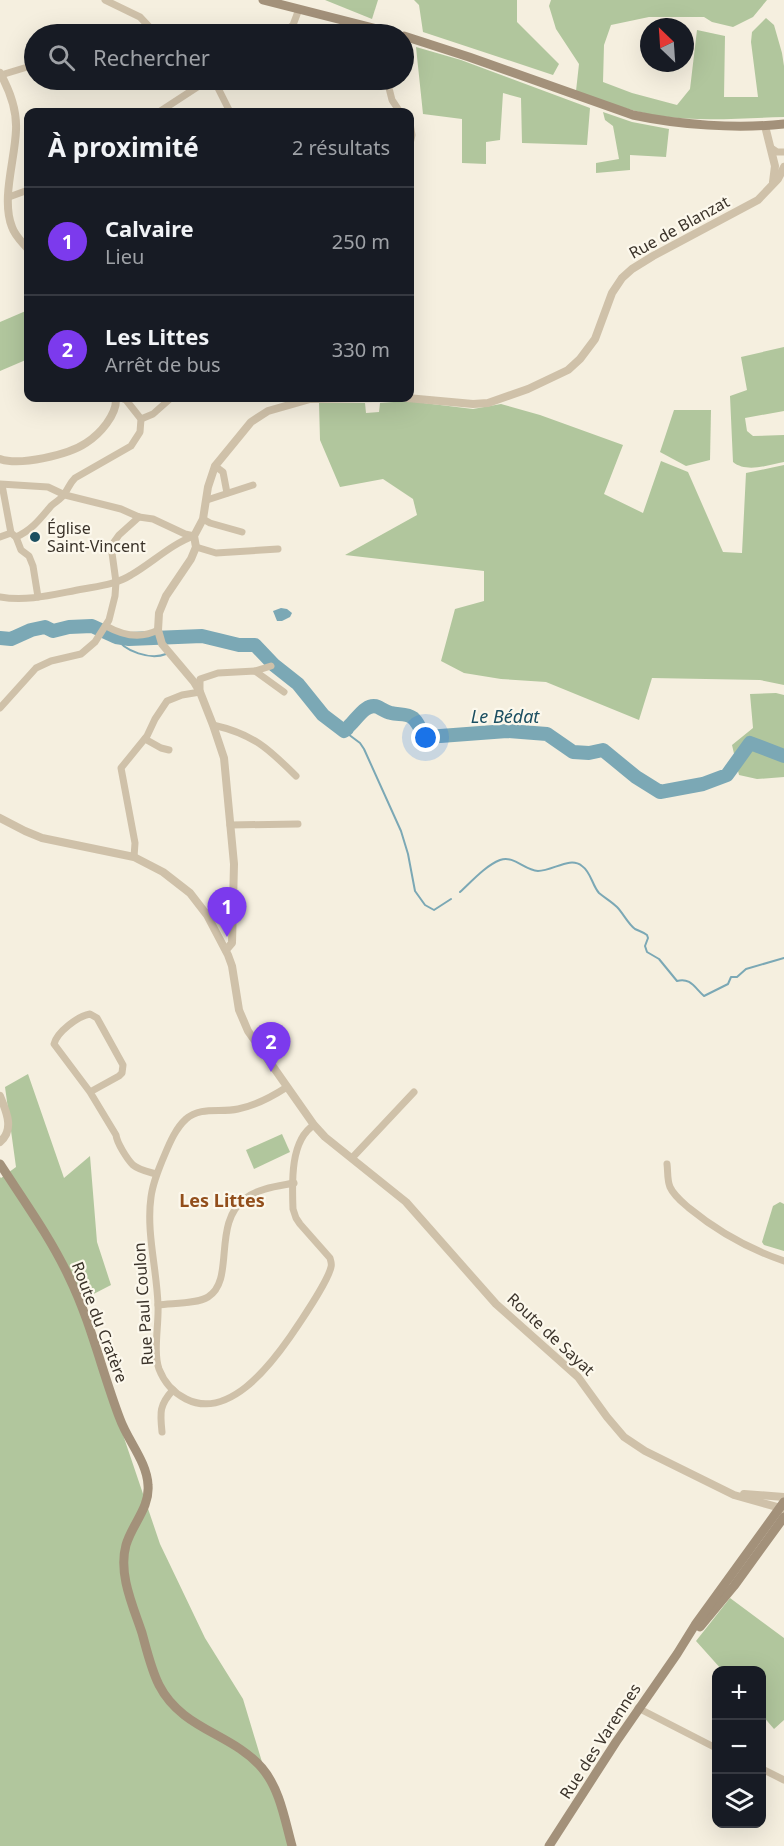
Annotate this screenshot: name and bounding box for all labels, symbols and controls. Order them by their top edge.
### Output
north arrow [640,18,694,72]
search box [24,24,414,90]
icon: search [45,41,78,74]
text: Rechercher [93,42,210,72]
text: À proximité [48,129,199,165]
text: 2 résultats [292,134,390,161]
street label: Rue de Blanzat [625,190,733,264]
text: Calvaire [105,213,194,243]
text: 1 [62,228,73,255]
text: 250 m [332,228,390,255]
text: Lieu [105,243,144,270]
text: Les Littes [105,321,209,351]
text: 2 [62,336,73,363]
text: 330 m [332,336,390,363]
text: Arrêt de bus [105,351,221,378]
place label: Église Saint-Vincent [47,517,146,557]
marker: Église Saint-Vincent [28,530,42,544]
water label: Le Bédat [471,704,540,728]
your location [411,723,440,752]
pin: 1 [208,888,246,937]
pin: 2 [252,1022,290,1072]
district label: Les Littes [179,1188,265,1212]
street label: Rue Paul Coulon [128,1242,158,1366]
street label: Route du Cratère [67,1258,133,1386]
street label: Route de Sayat [502,1288,600,1380]
map controls [712,1666,766,1828]
button: + [712,1666,766,1720]
street label: Rue des Varennes [554,1679,646,1803]
button: − [712,1720,766,1774]
button: layers [712,1774,766,1828]

